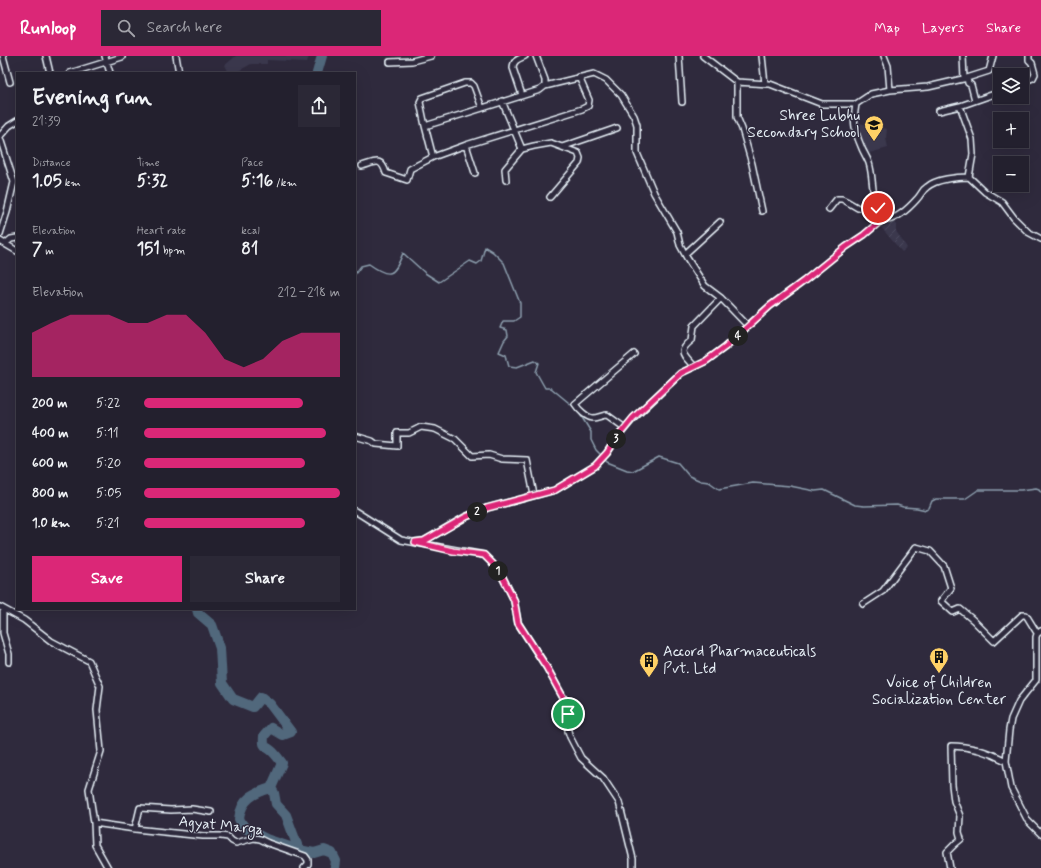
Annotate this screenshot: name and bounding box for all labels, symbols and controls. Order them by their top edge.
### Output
search box [101,10,381,46]
text: Runloop [20,16,77,41]
icon: search [115,17,137,39]
text: Search here [147,18,222,38]
text: Map [874,19,900,37]
text: Layers [922,19,964,37]
text: Share [986,19,1021,37]
map controls [993,68,1029,192]
button: layers [993,68,1029,104]
text: Evening run [32,84,152,112]
button: share [298,85,340,127]
place label: Shree Lubhu Secondary School [748,106,860,143]
button: + [993,112,1029,148]
text: 21:39 [32,113,61,130]
school or university icon: Shree Lubhu Secondary School [863,114,885,142]
text: Distance [32,156,71,170]
text: Time [137,156,160,170]
text: Pace [241,156,263,170]
button: − [993,156,1029,192]
text: 1.05 [32,170,62,192]
text: 5:32 [137,170,168,192]
text: 5:16 [241,170,273,192]
text: km [62,176,81,190]
text: /km [273,176,297,190]
pin [861,191,895,225]
icon: check [867,197,889,219]
text: Elevation [32,224,75,238]
text: Heart rate [137,224,186,238]
text: kcal [241,224,260,238]
text: 7 [32,238,42,260]
text: 151 [137,238,160,260]
text: 81 [241,238,258,260]
text: m [42,244,54,258]
text: bpm [160,244,185,258]
text: Elevation [32,284,83,301]
text: 212–218 m [277,284,340,301]
pin: 4 [728,326,748,346]
text: 4 [735,329,741,343]
text: 200 m [32,395,67,412]
text: 5:22 [96,395,121,412]
text: 400 m [32,425,69,442]
text: 5:11 [96,425,119,442]
pin: 3 [606,429,626,449]
text: 3 [614,432,618,446]
text: 600 m [32,455,68,472]
text: 5:20 [96,455,121,472]
text: 800 m [32,485,68,502]
text: 5:05 [96,485,121,502]
pin: 2 [467,502,487,522]
text: 2 [474,505,480,519]
text: 1.0 km [32,515,70,532]
text: 5:21 [96,515,119,532]
button: Save [32,556,182,602]
button: Share [190,556,340,602]
pin: 1 [488,561,508,581]
text: 1 [496,564,500,578]
place label: Accord Pharmaceuticals Pvt. Ltd [663,642,816,679]
building icon: Voice of Children Socialization Center [928,646,950,674]
building icon: Accord Pharmaceuticals Pvt. Ltd [638,650,660,678]
place label: Voice of Children Socialization Center [872,673,1007,710]
pin [551,697,585,731]
icon: arrive [557,703,579,725]
street label: Agyat Marga [177,812,265,841]

